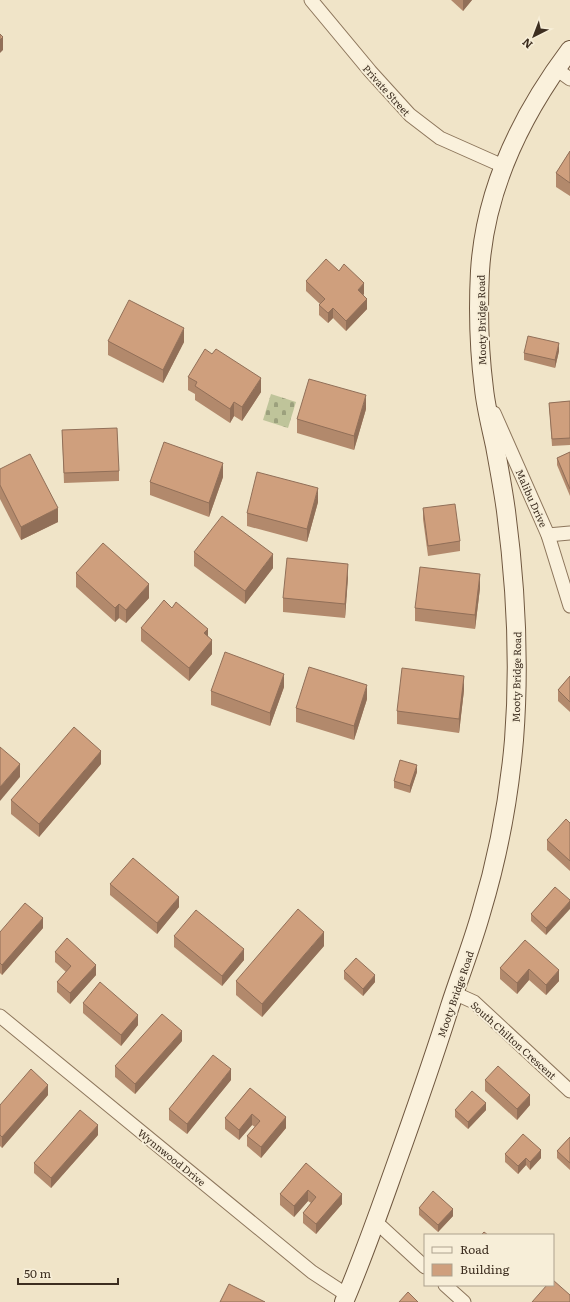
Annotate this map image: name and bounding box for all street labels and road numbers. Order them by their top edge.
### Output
street label: Private Street [360,61,414,119]
street label: Mooty Bridge Road [473,274,489,366]
street label: Malibu Drive [512,466,552,530]
street label: Mooty Bridge Road [508,631,524,723]
street label: Mooty Bridge Road [433,949,477,1039]
street label: South Chilton Crescent [468,997,560,1083]
street label: Wynnwood Drive [135,1125,209,1189]

